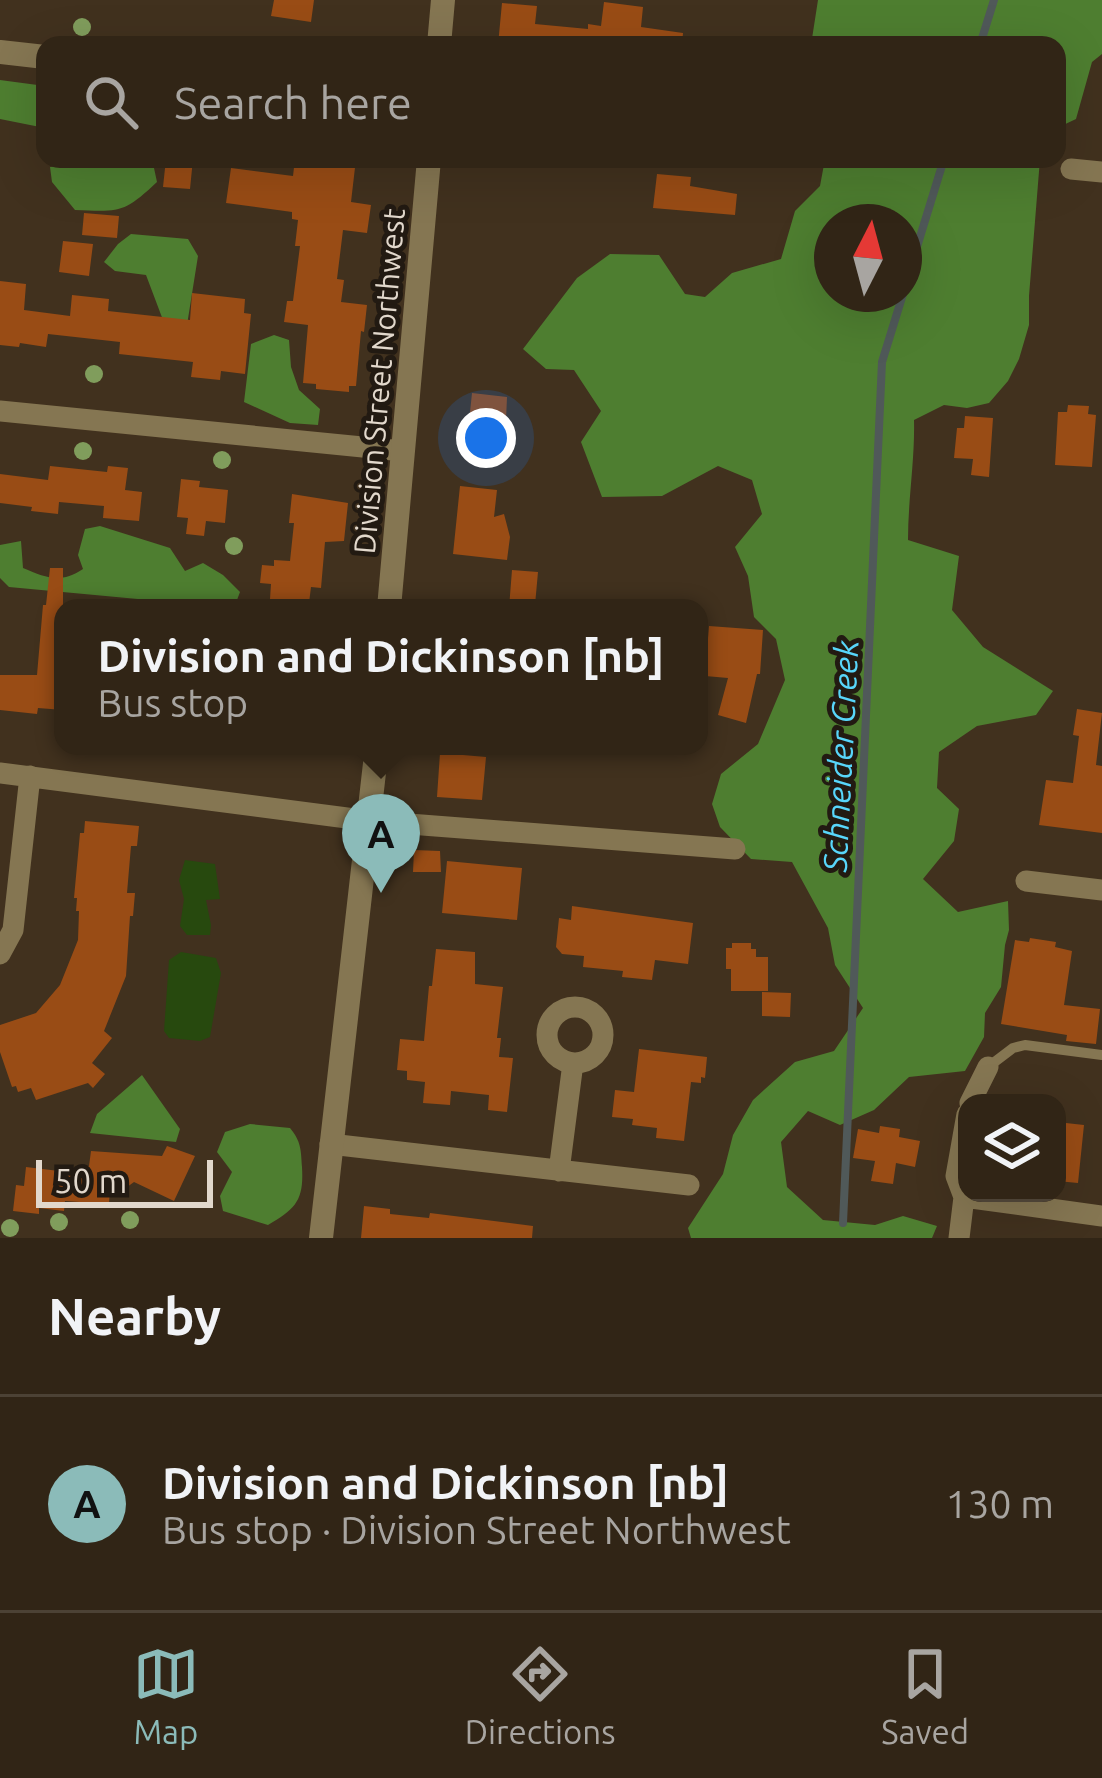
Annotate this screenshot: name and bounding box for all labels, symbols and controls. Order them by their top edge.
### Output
search box [36,36,1066,168]
icon: search [78,69,144,135]
text: Search here [174,77,412,128]
north arrow [814,204,922,312]
street label: Division Street Northwest [347,207,411,555]
your location [456,408,516,468]
popup [54,599,708,755]
text: Division and Dickinson [nb] [97,630,665,681]
water label: Schneider Creek [815,639,865,874]
text: Bus stop [97,681,248,724]
pin: A [342,794,420,893]
map controls [958,1094,1066,1202]
button: layers [958,1094,1066,1202]
scale bar [36,1154,213,1207]
text: 50 m [54,1162,127,1199]
text: Nearby [48,1287,221,1345]
text: Division and Dickinson [nb] [162,1457,729,1508]
text: A [73,1482,101,1525]
text: 130 m [945,1482,1054,1525]
text: Bus stop · Division Street Northwest [162,1508,791,1551]
tab: Map [133,1641,199,1750]
tab: Directions [465,1641,615,1750]
tab: Saved [881,1641,969,1750]

